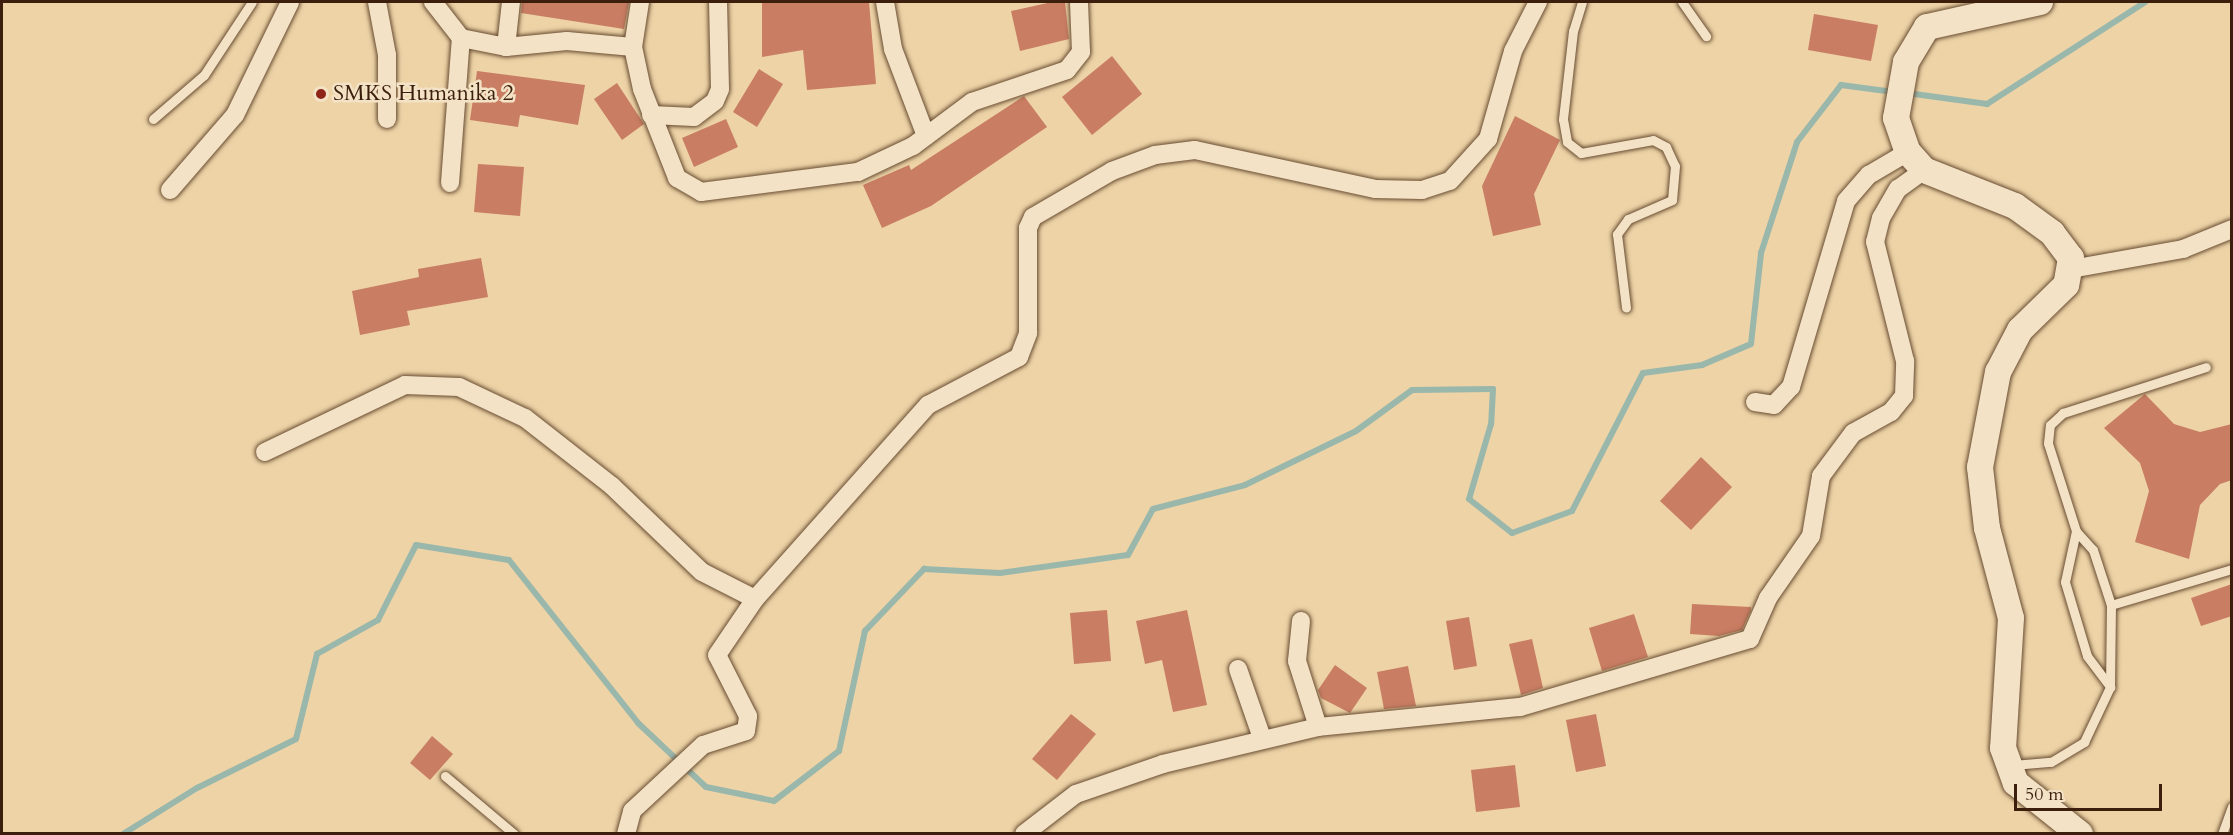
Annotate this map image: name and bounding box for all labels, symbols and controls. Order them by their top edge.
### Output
place label: SMKS Humanika 2 [333,81,514,107]
marker: SMKS Humanika 2 [314,87,328,101]
scale bar [2017,772,2166,810]
text: 50 m [2025,782,2064,807]

